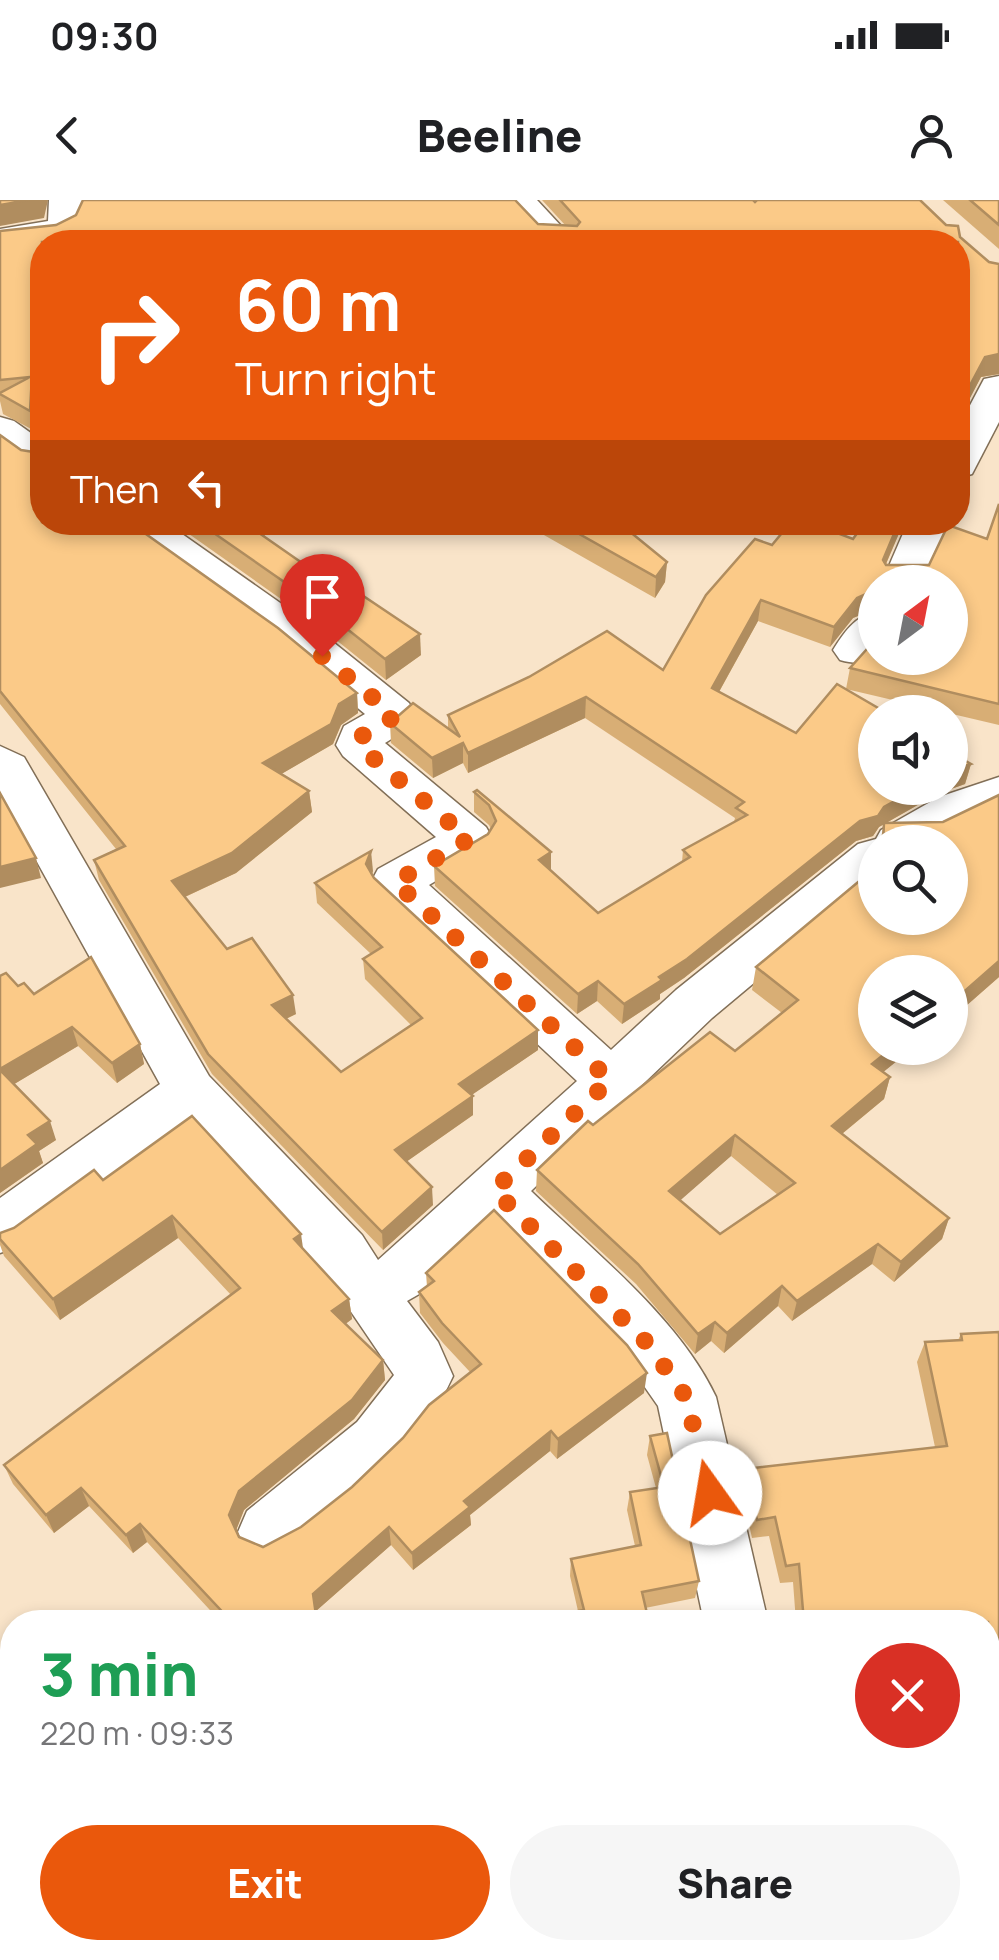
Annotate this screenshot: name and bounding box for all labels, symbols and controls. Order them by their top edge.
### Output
text: 09:30 [50,9,159,61]
text: Beeline [417,104,582,166]
icon: back [40,108,95,163]
icon: person [904,108,959,163]
text: 60 m [235,256,402,352]
icon: right [70,270,200,400]
text: Turn right [235,347,436,409]
icon: left [179,460,234,515]
text: Then [70,462,159,514]
pin [280,554,365,657]
north arrow [858,565,968,675]
map controls [858,565,968,1065]
icon: arrive [295,569,350,624]
button: sound [858,695,968,805]
button: search [858,825,968,935]
button: layers [858,955,968,1065]
position arrow [658,1441,762,1545]
text: 3 min [40,1632,198,1714]
button: close [855,1643,960,1748]
text: 220 m · 09:33 [40,1711,234,1755]
button: Exit [40,1825,490,1940]
button: Share [510,1825,960,1940]

